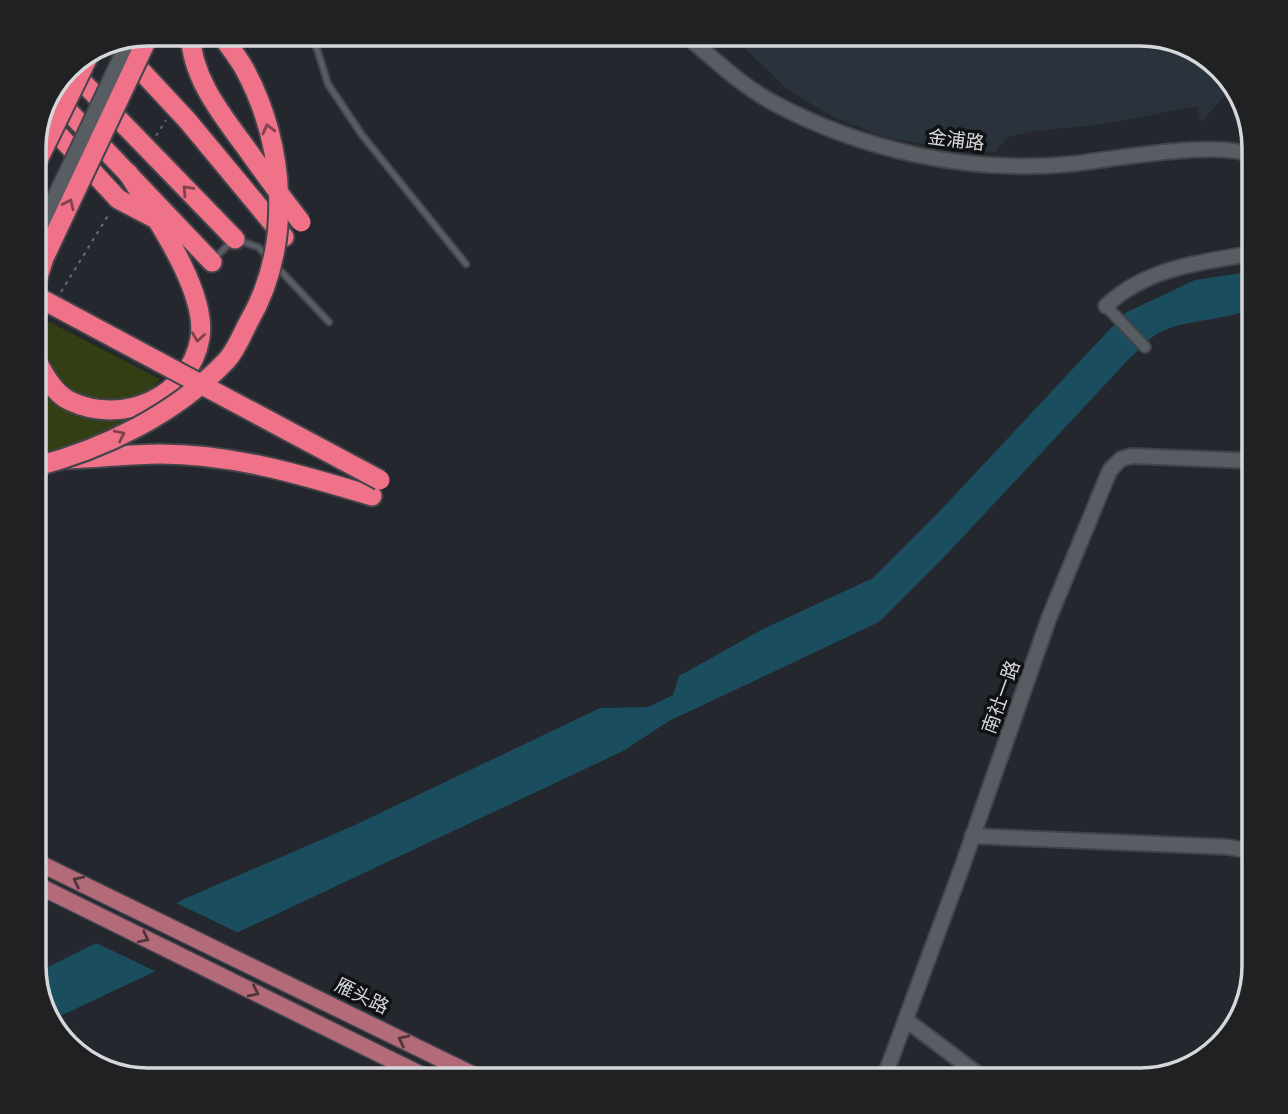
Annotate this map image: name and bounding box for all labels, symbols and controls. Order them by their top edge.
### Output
one-way arrow [262,124,276,136]
street label: 金浦路 [926,125,986,155]
one-way arrow [183,185,196,198]
one-way arrow [61,198,75,211]
one-way arrow [190,331,205,343]
one-way arrow [113,429,125,443]
street label: 南社一路 [977,657,1025,737]
one-way arrow [73,876,85,890]
one-way arrow [137,929,150,943]
street label: 雁头路 [331,973,393,1019]
one-way arrow [247,984,259,998]
one-way arrow [398,1034,410,1048]

